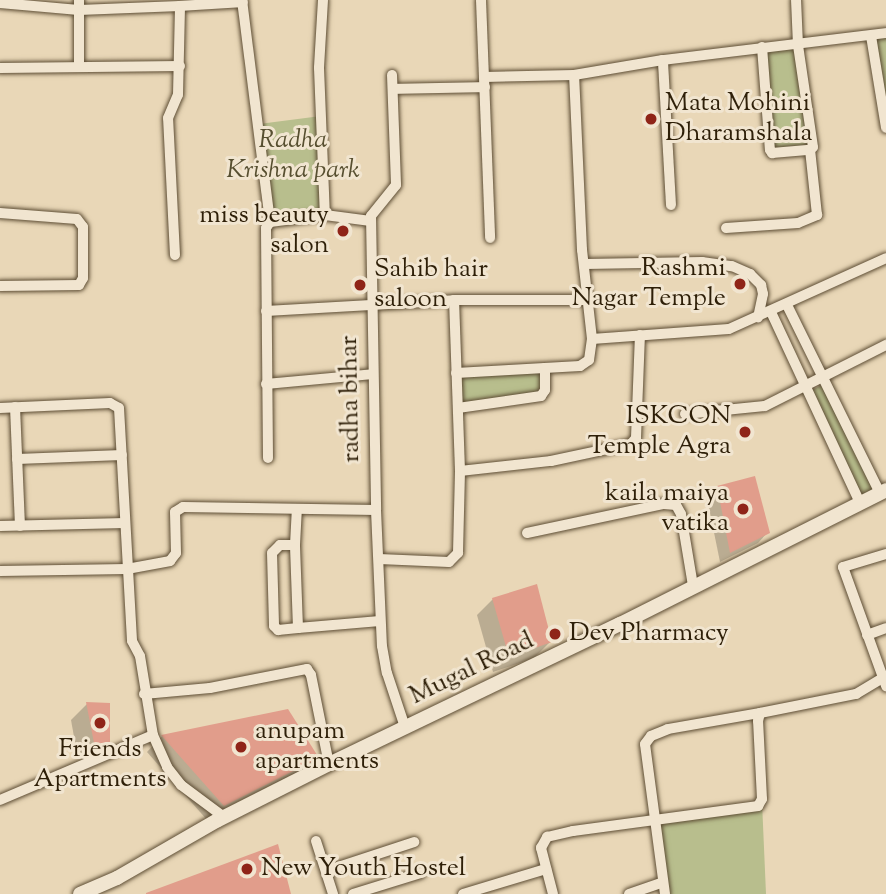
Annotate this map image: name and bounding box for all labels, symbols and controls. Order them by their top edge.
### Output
place label: Mata Mohini Dharamshala [665,88,812,150]
marker: Mata Mohini Dharamshala [643,111,659,127]
park label: Radha Krishna park [226,125,360,186]
place label: miss beauty salon [199,200,329,262]
marker: miss beauty salon [335,223,351,239]
place label: Rashmi Nagar Temple [571,253,726,314]
place label: Sahib hair saloon [374,254,488,316]
marker: Rashmi Nagar Temple [732,276,748,292]
marker: Sahib hair saloon [352,277,368,293]
street label: radha bihar [334,335,368,463]
place label: ISKCON Temple Agra [588,401,731,462]
marker: ISKCON Temple Agra [737,424,753,440]
place label: kaila maiya vatika [605,478,729,540]
marker: kaila maiya vatika [735,501,751,517]
place label: Dev Pharmacy [569,618,729,650]
street label: Mugal Road [405,626,539,712]
marker: Dev Pharmacy [547,626,563,642]
marker: Friends Apartments [92,715,108,731]
place label: anupam apartments [255,716,379,778]
place label: Friends Apartments [33,734,167,796]
marker: anupam apartments [233,739,249,755]
place label: New Youth Hostel [261,853,466,885]
marker: New Youth Hostel [239,861,255,877]

